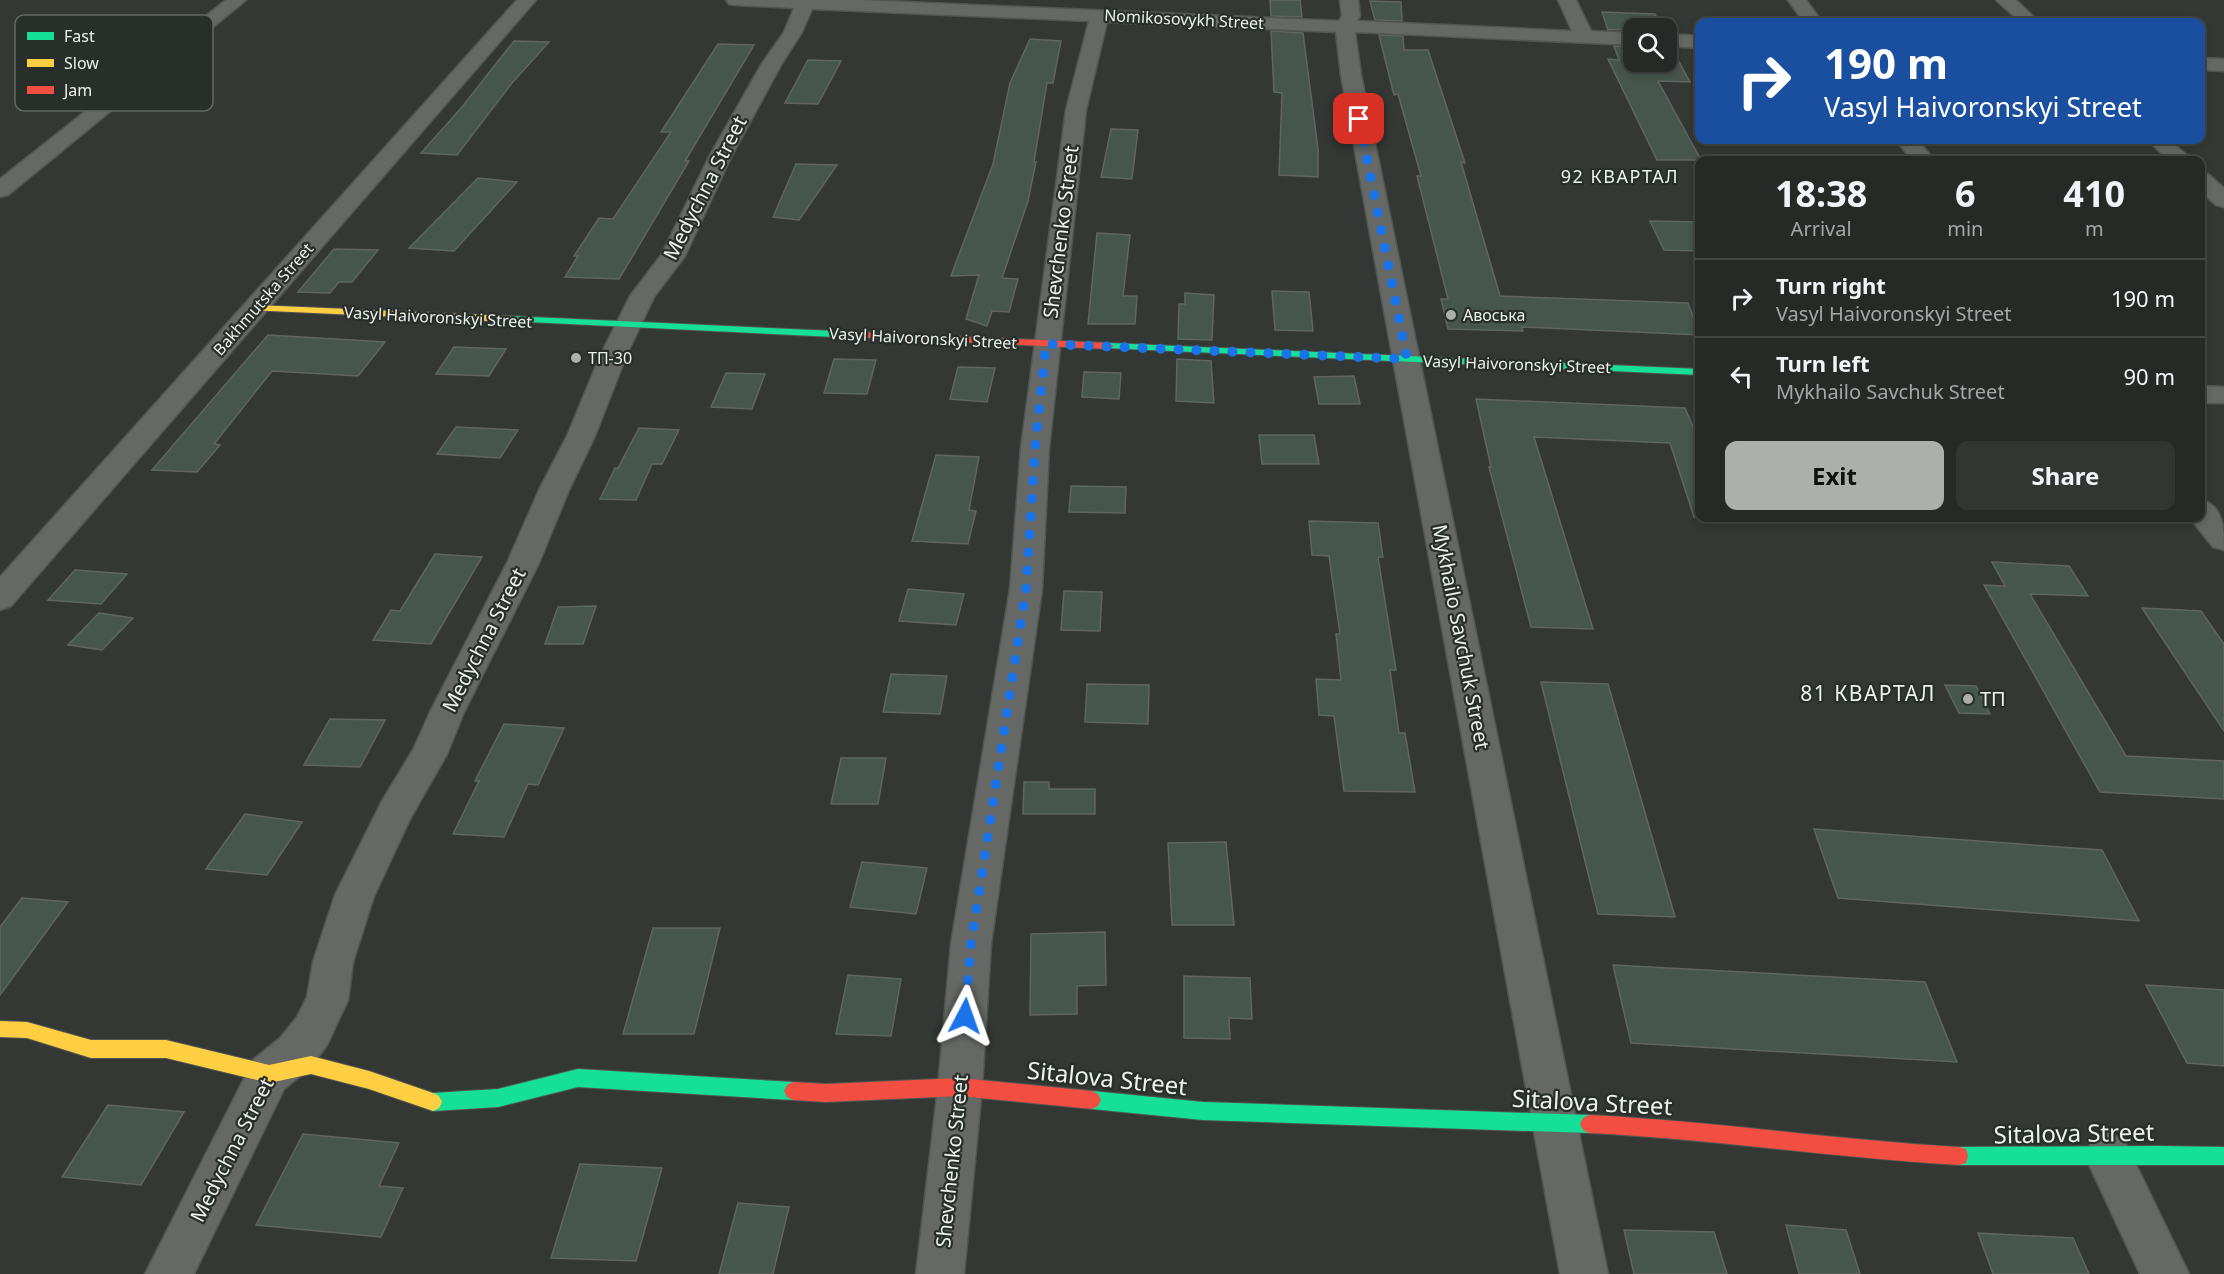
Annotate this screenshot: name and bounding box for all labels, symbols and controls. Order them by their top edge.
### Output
street label: Nomikosovykh Street [1104,4,1265,34]
legend [15,15,213,111]
map controls [1623,18,1677,72]
button: search [1623,18,1677,72]
text: Fast [64,25,95,47]
text: 190 m [1824,34,1948,91]
icon: right [1725,42,1803,120]
text: Slow [64,52,99,74]
text: Jam [62,79,92,101]
text: Vasyl Haivoronskyi Street [1824,88,2142,125]
pin [1333,93,1384,144]
icon: arrive [1342,102,1375,135]
street label: Medychna Street [657,111,753,265]
street label: Shevchenko Street [1037,144,1084,320]
district label: 92 КВАРТАЛ [1561,164,1679,188]
text: 18:38 [1775,169,1867,218]
text: 6 [1955,169,1976,218]
text: 410 [2063,169,2125,218]
text: Arrival [1791,215,1852,242]
text: min [1947,215,1983,242]
text: m [2085,215,2104,242]
street label: Bakhmutska Street [208,238,318,360]
text: Turn right [1776,270,1886,300]
icon: right [1725,282,1758,315]
text: 190 m [2111,283,2175,313]
text: Vasyl Haivoronskyi Street [1776,300,2011,327]
street label: Vasyl Haivoronskyi Street [343,301,533,333]
place label: Авоська [1463,304,1525,326]
marker: Авоська [1444,308,1458,322]
street label: Vasyl Haivoronskyi Street [828,322,1018,354]
place label: ТП-30 [588,347,632,369]
text: Turn left [1776,348,1870,378]
street label: Vasyl Haivoronskyi Street [1423,350,1612,378]
marker: ТП-30 [569,351,583,365]
icon: left [1725,360,1758,393]
text: 90 m [2124,361,2175,391]
text: Mykhailo Savchuk Street [1776,378,2005,405]
button: Exit [1725,441,1944,510]
button: Share [1956,441,2175,510]
street label: Mykhailo Savchuk Street [1426,522,1497,752]
street label: Medychna Street [436,563,532,717]
district label: 81 КВАРТАЛ [1800,679,1936,707]
place label: ТП [1980,685,2006,712]
marker: ТП [1961,692,1975,706]
position arrow [933,984,997,1048]
street label: Sitalova Street [1026,1053,1189,1102]
street label: Medychna Street [184,1073,280,1227]
street label: Shevchenko Street [929,1073,974,1249]
street label: Sitalova Street [1511,1081,1673,1122]
street label: Sitalova Street [1993,1115,2155,1150]

